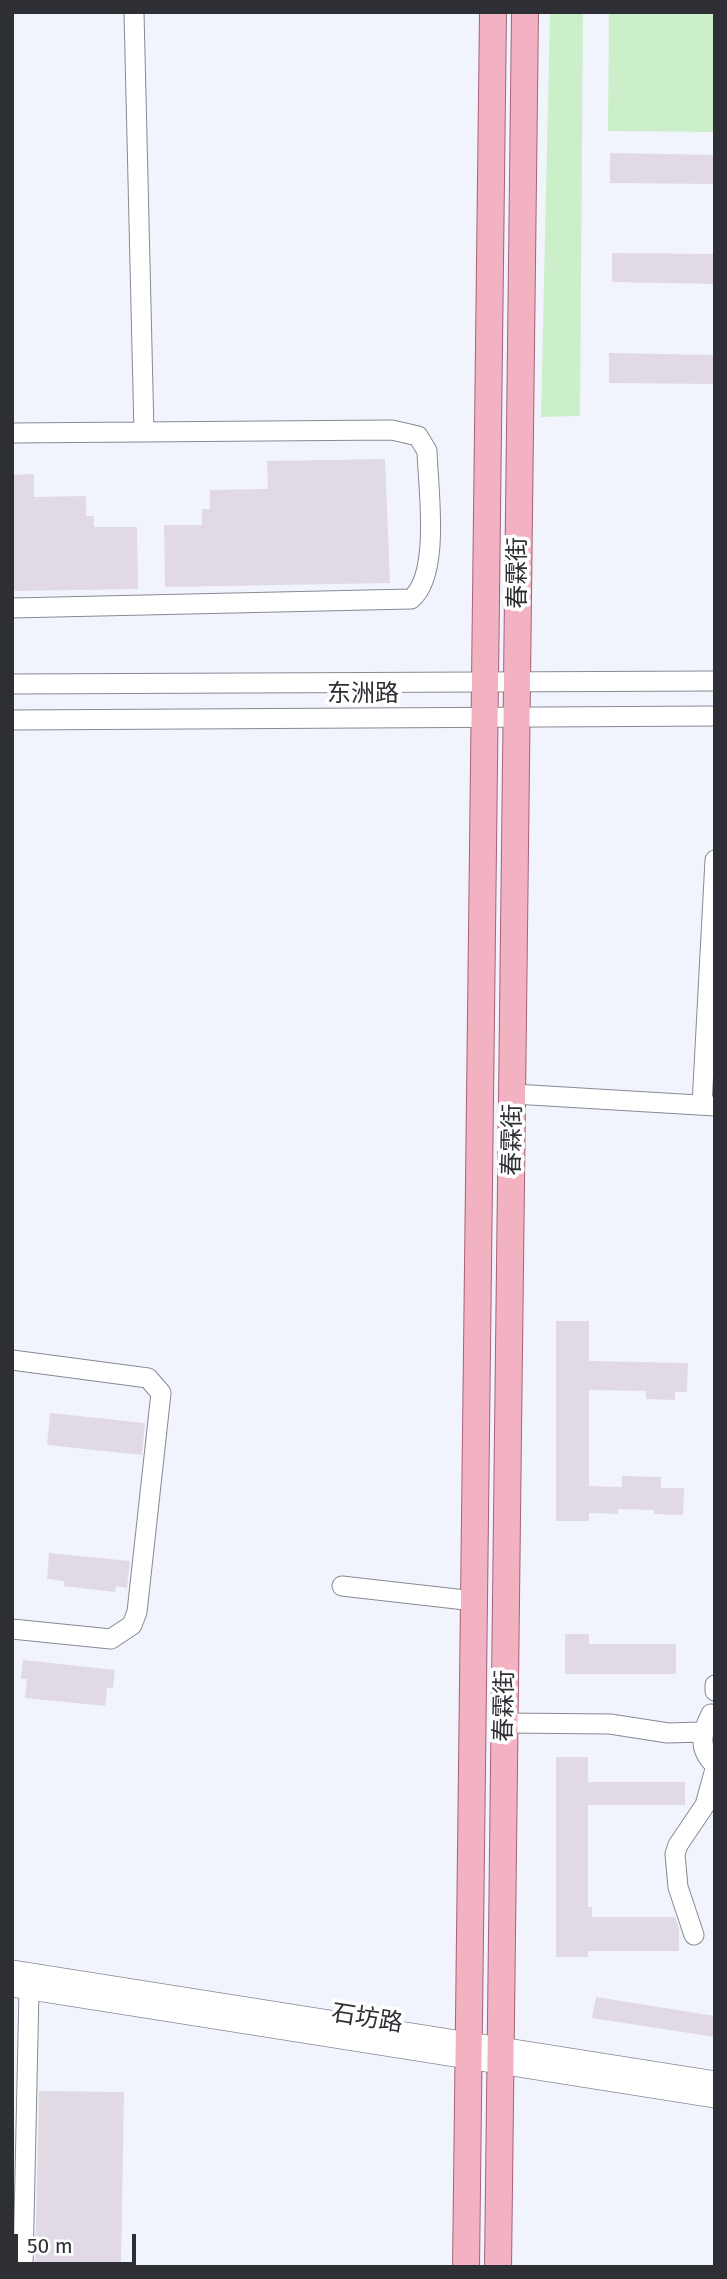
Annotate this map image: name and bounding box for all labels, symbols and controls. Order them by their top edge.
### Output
street label: 春霖街 [504,537,532,609]
street label: 东洲路 [327,680,399,708]
street label: 春霖街 [498,1104,528,1176]
street label: 春霖街 [490,1670,520,1742]
street label: 石坊路 [329,1999,405,2039]
scale bar [18,2220,140,2264]
text: 50 m [27,2233,73,2259]

